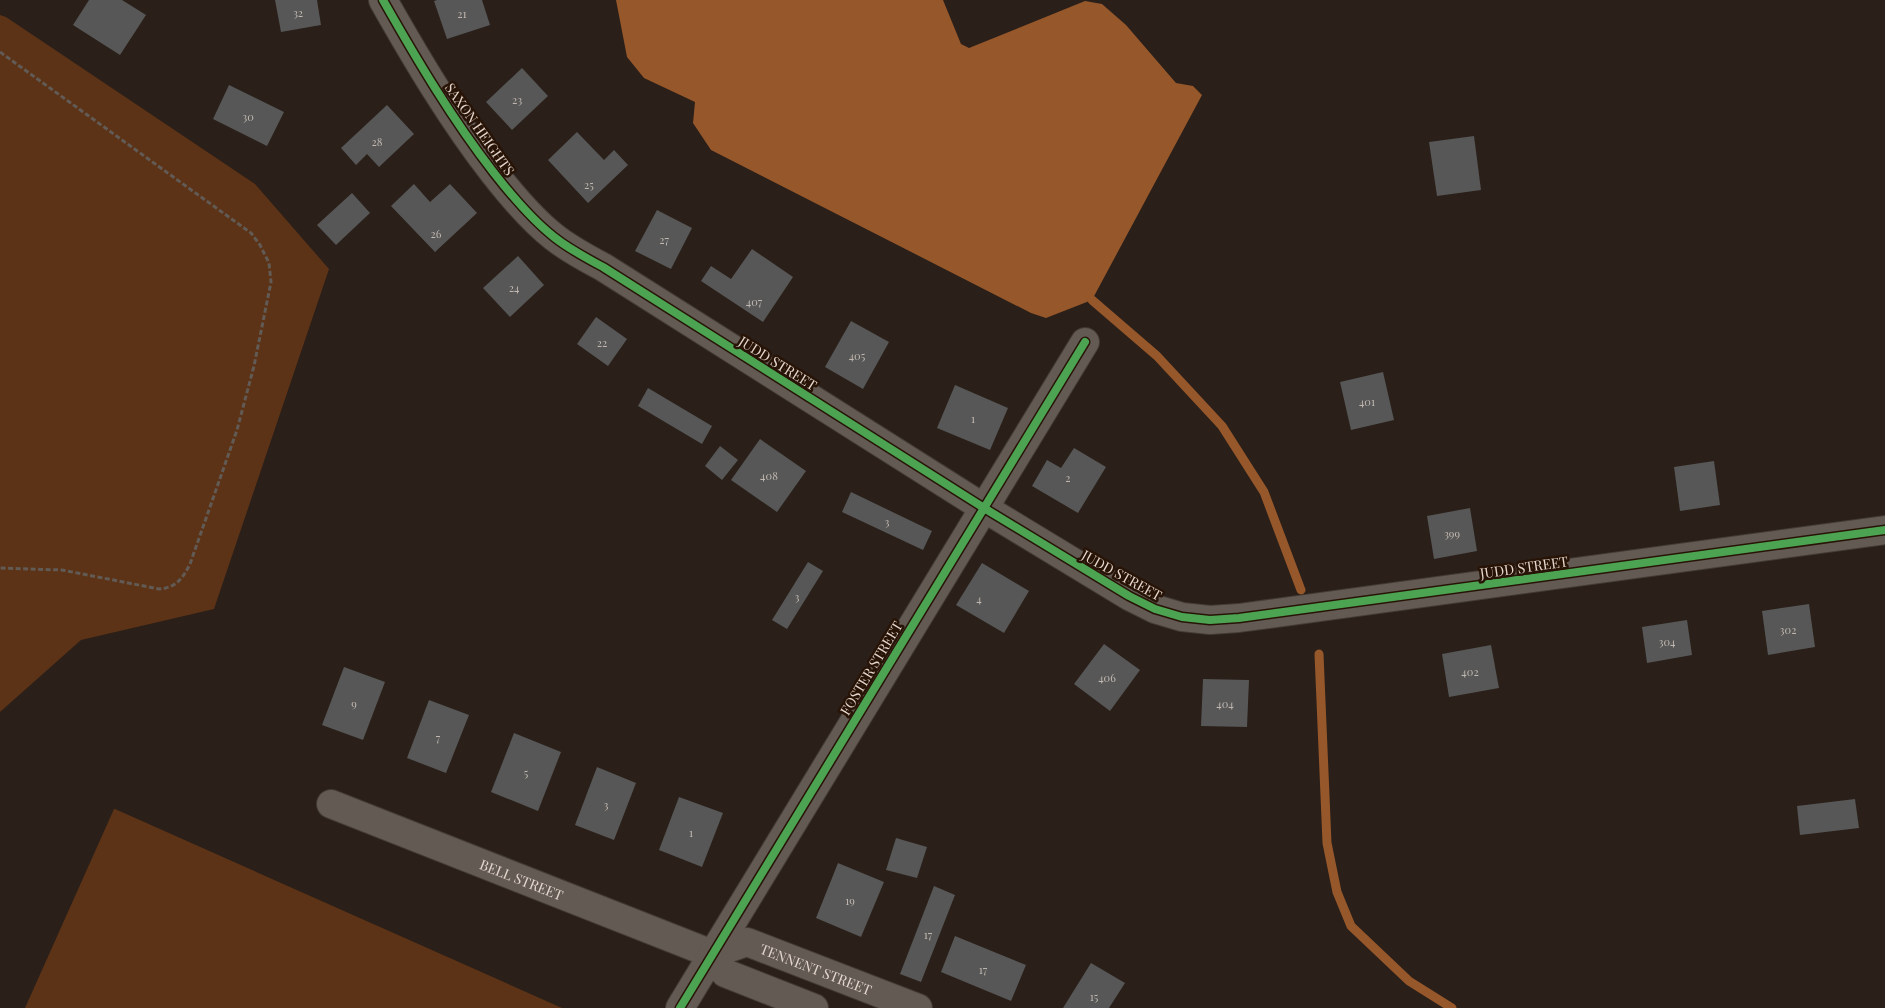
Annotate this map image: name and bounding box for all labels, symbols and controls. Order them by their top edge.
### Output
house number: 32 [293,5,303,20]
house number: 21 [457,6,467,21]
street label: SAXON HEIGHTS [441,79,519,179]
house number: 23 [512,92,522,107]
house number: 30 [242,109,254,124]
house number: 28 [372,134,383,149]
house number: 25 [584,177,594,192]
house number: 26 [431,226,442,241]
house number: 27 [659,232,669,247]
house number: 24 [509,280,520,295]
house number: 407 [746,294,763,309]
street label: JUDD STREET [734,331,821,395]
house number: 22 [597,335,607,350]
house number: 405 [849,348,866,363]
house number: 401 [1359,394,1375,409]
house number: 1 [971,411,975,426]
house number: 408 [760,468,778,483]
house number: 2 [1065,470,1071,485]
house number: 3 [885,514,890,529]
house number: 399 [1444,526,1460,541]
street label: JUDD STREET [1078,545,1166,605]
street label: JUDD STREET [1478,551,1570,583]
house number: 3 [795,589,800,604]
house number: 4 [976,591,982,606]
street label: FOSTER STREET [835,617,907,719]
house number: 302 [1780,622,1796,637]
house number: 304 [1659,634,1676,649]
house number: 402 [1461,664,1479,679]
house number: 406 [1098,670,1116,685]
house number: 9 [351,696,357,711]
house number: 404 [1216,696,1234,711]
house number: 7 [436,730,441,745]
house number: 5 [524,765,529,780]
house number: 3 [604,797,609,812]
house number: 1 [689,825,693,840]
street label: BELL STREET [477,854,567,904]
house number: 19 [845,893,855,908]
house number: 17 [924,927,933,942]
street label: TENNENT STREET [757,938,875,999]
house number: 17 [979,962,988,977]
house number: 15 [1090,989,1099,1004]

